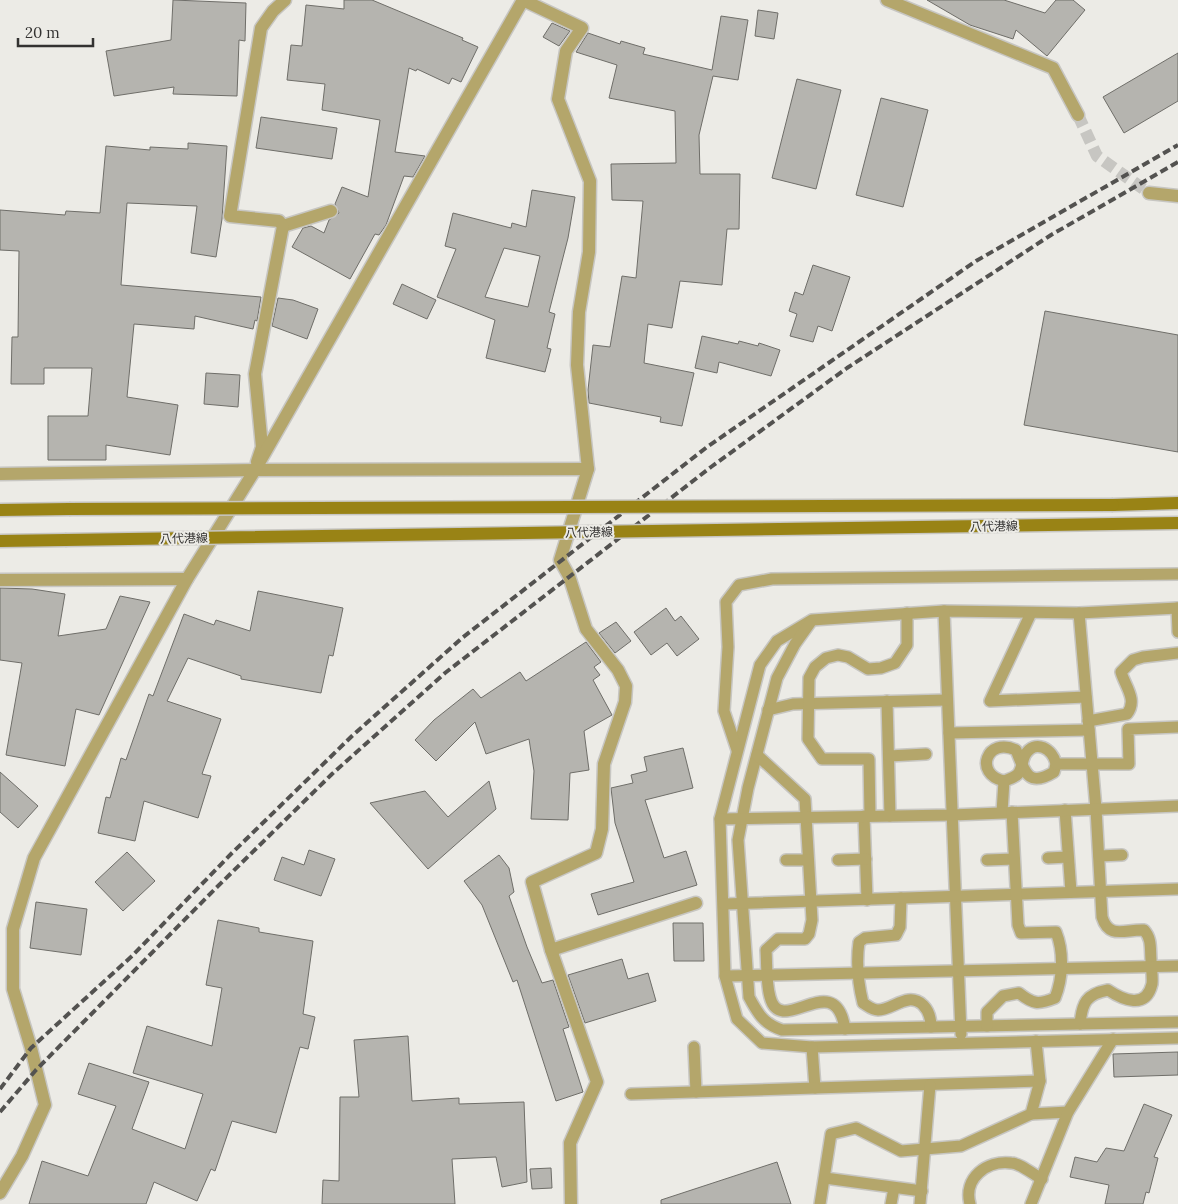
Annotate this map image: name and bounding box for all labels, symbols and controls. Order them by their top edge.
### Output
scale bar [18,15,92,47]
text: 20 m [25,23,60,42]
street label: 八代港線 [970,518,1018,534]
street label: 八代港線 [565,524,613,540]
street label: 八代港線 [160,530,208,546]

